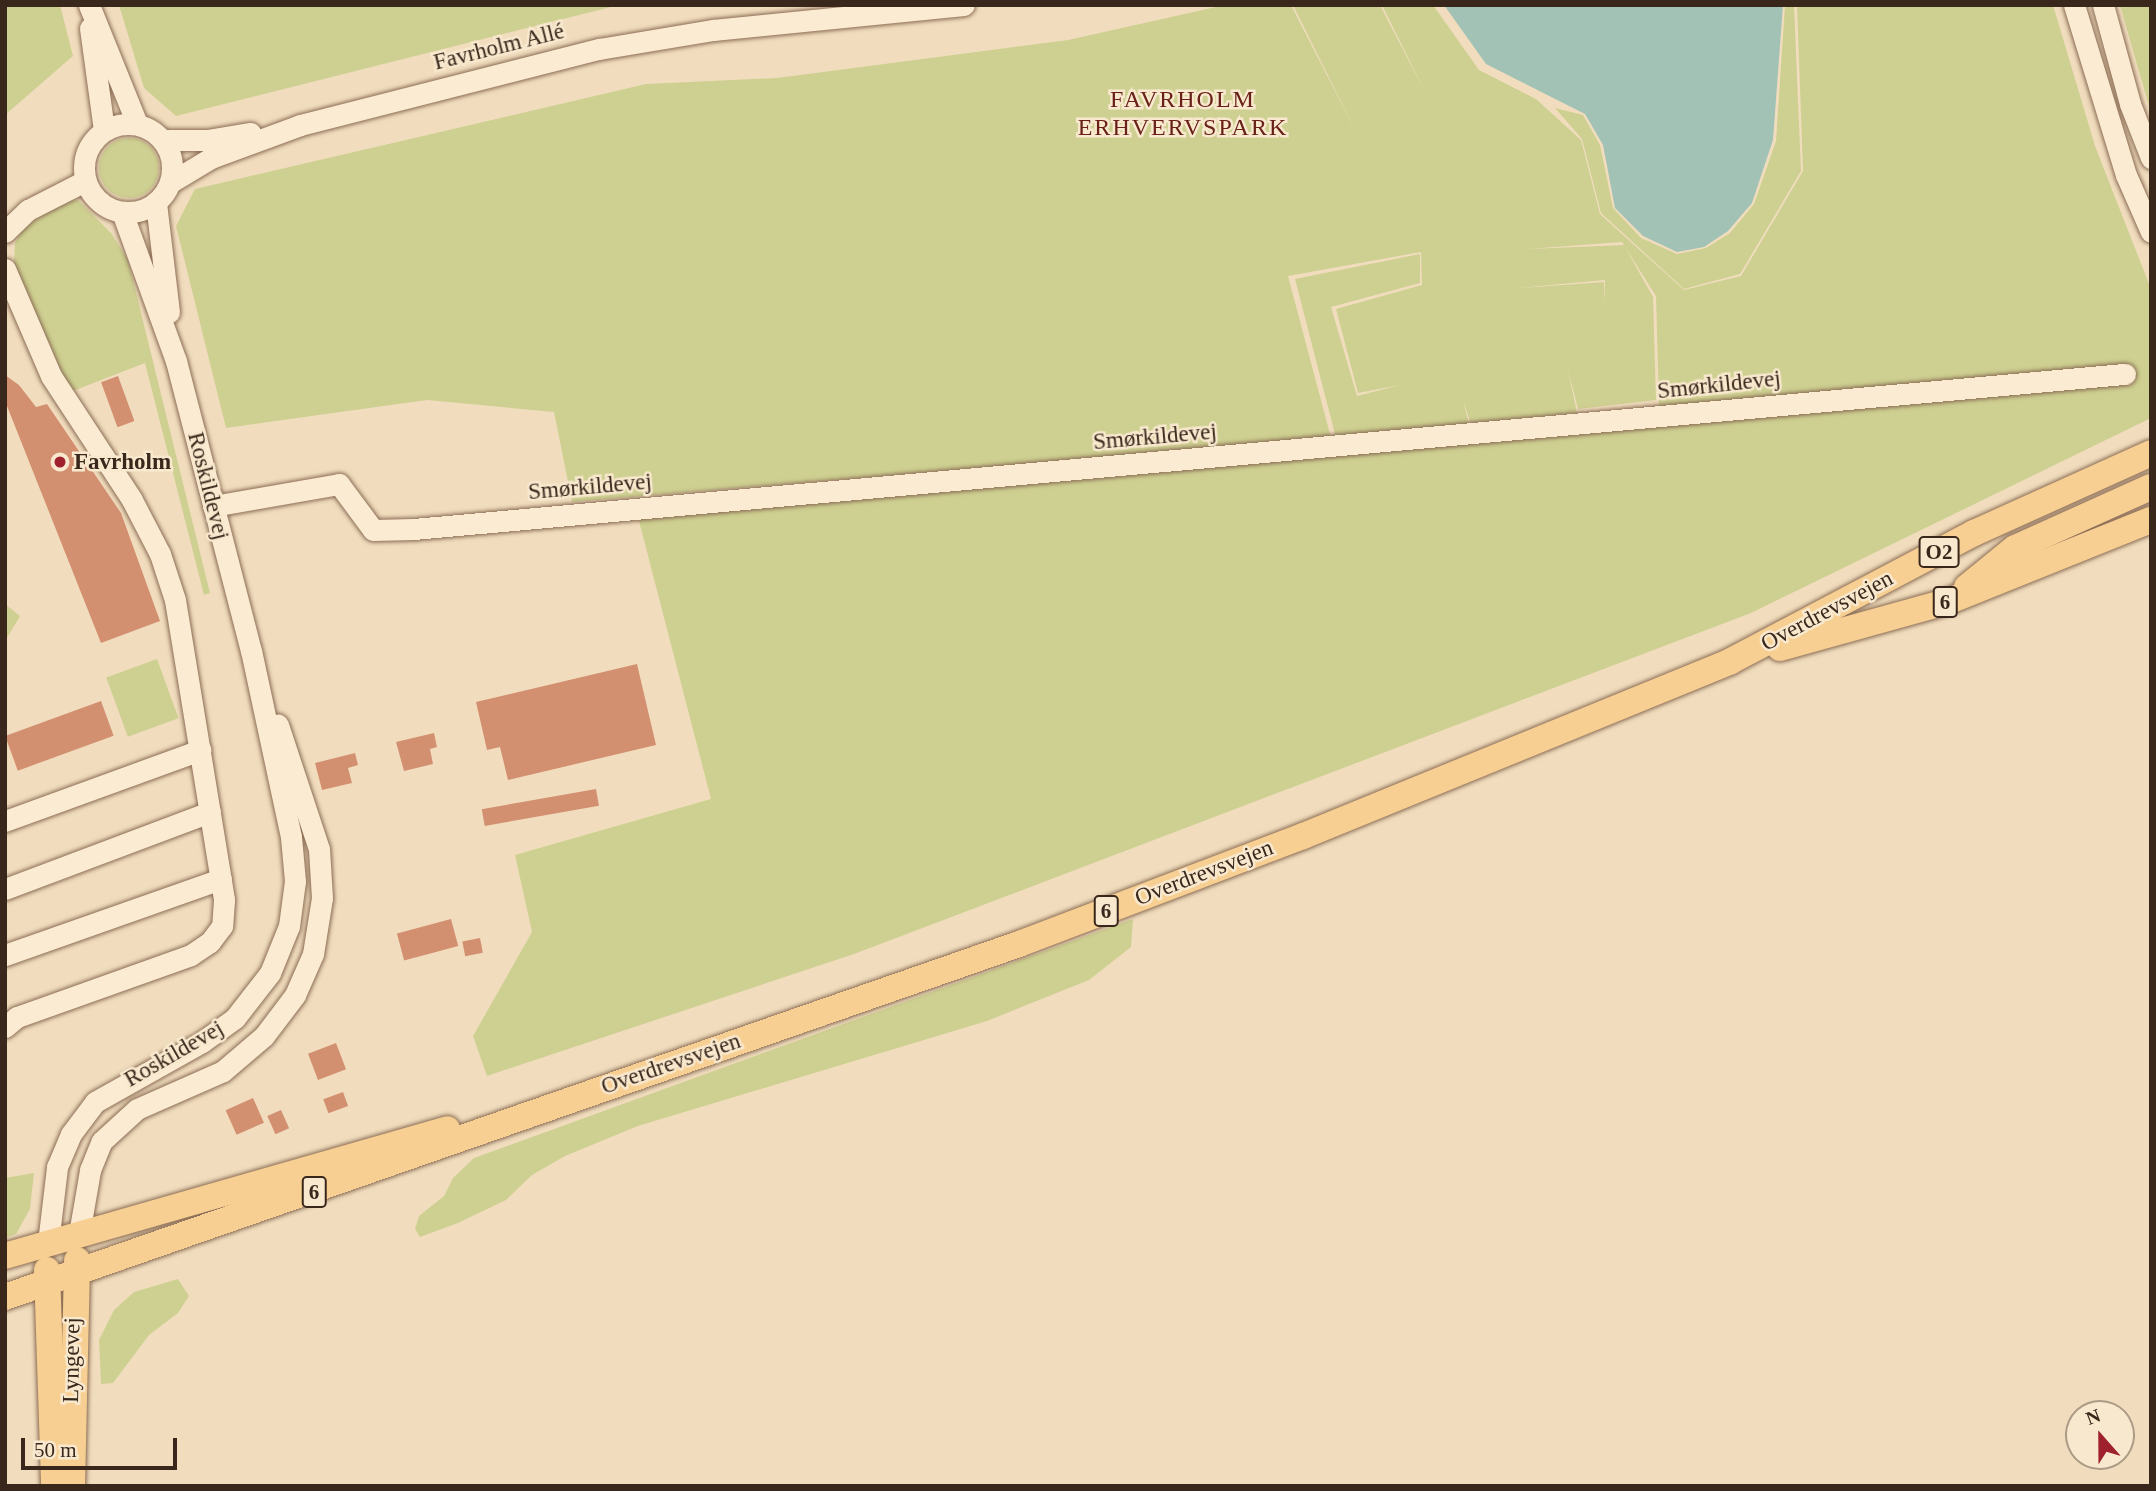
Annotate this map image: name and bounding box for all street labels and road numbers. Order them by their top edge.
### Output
street label: Favrholm Allé [430,17,568,77]
street label: Smørkildevej [1656,365,1782,405]
street label: Smørkildevej [1092,418,1218,456]
street label: Roskildevej [181,429,235,543]
street label: Smørkildevej [527,468,653,506]
road number: O2 [1918,534,1960,570]
street label: Overdrevsvejen [1756,565,1898,657]
road number: 6 [1933,584,1957,620]
street label: Overdrevsvejen [1131,834,1277,912]
road number: 6 [1094,894,1118,928]
street label: Roskildevej [120,1015,228,1093]
street label: Overdrevsvejen [598,1027,744,1101]
road number: 6 [302,1174,326,1210]
street label: Lyngevej [57,1317,87,1403]

